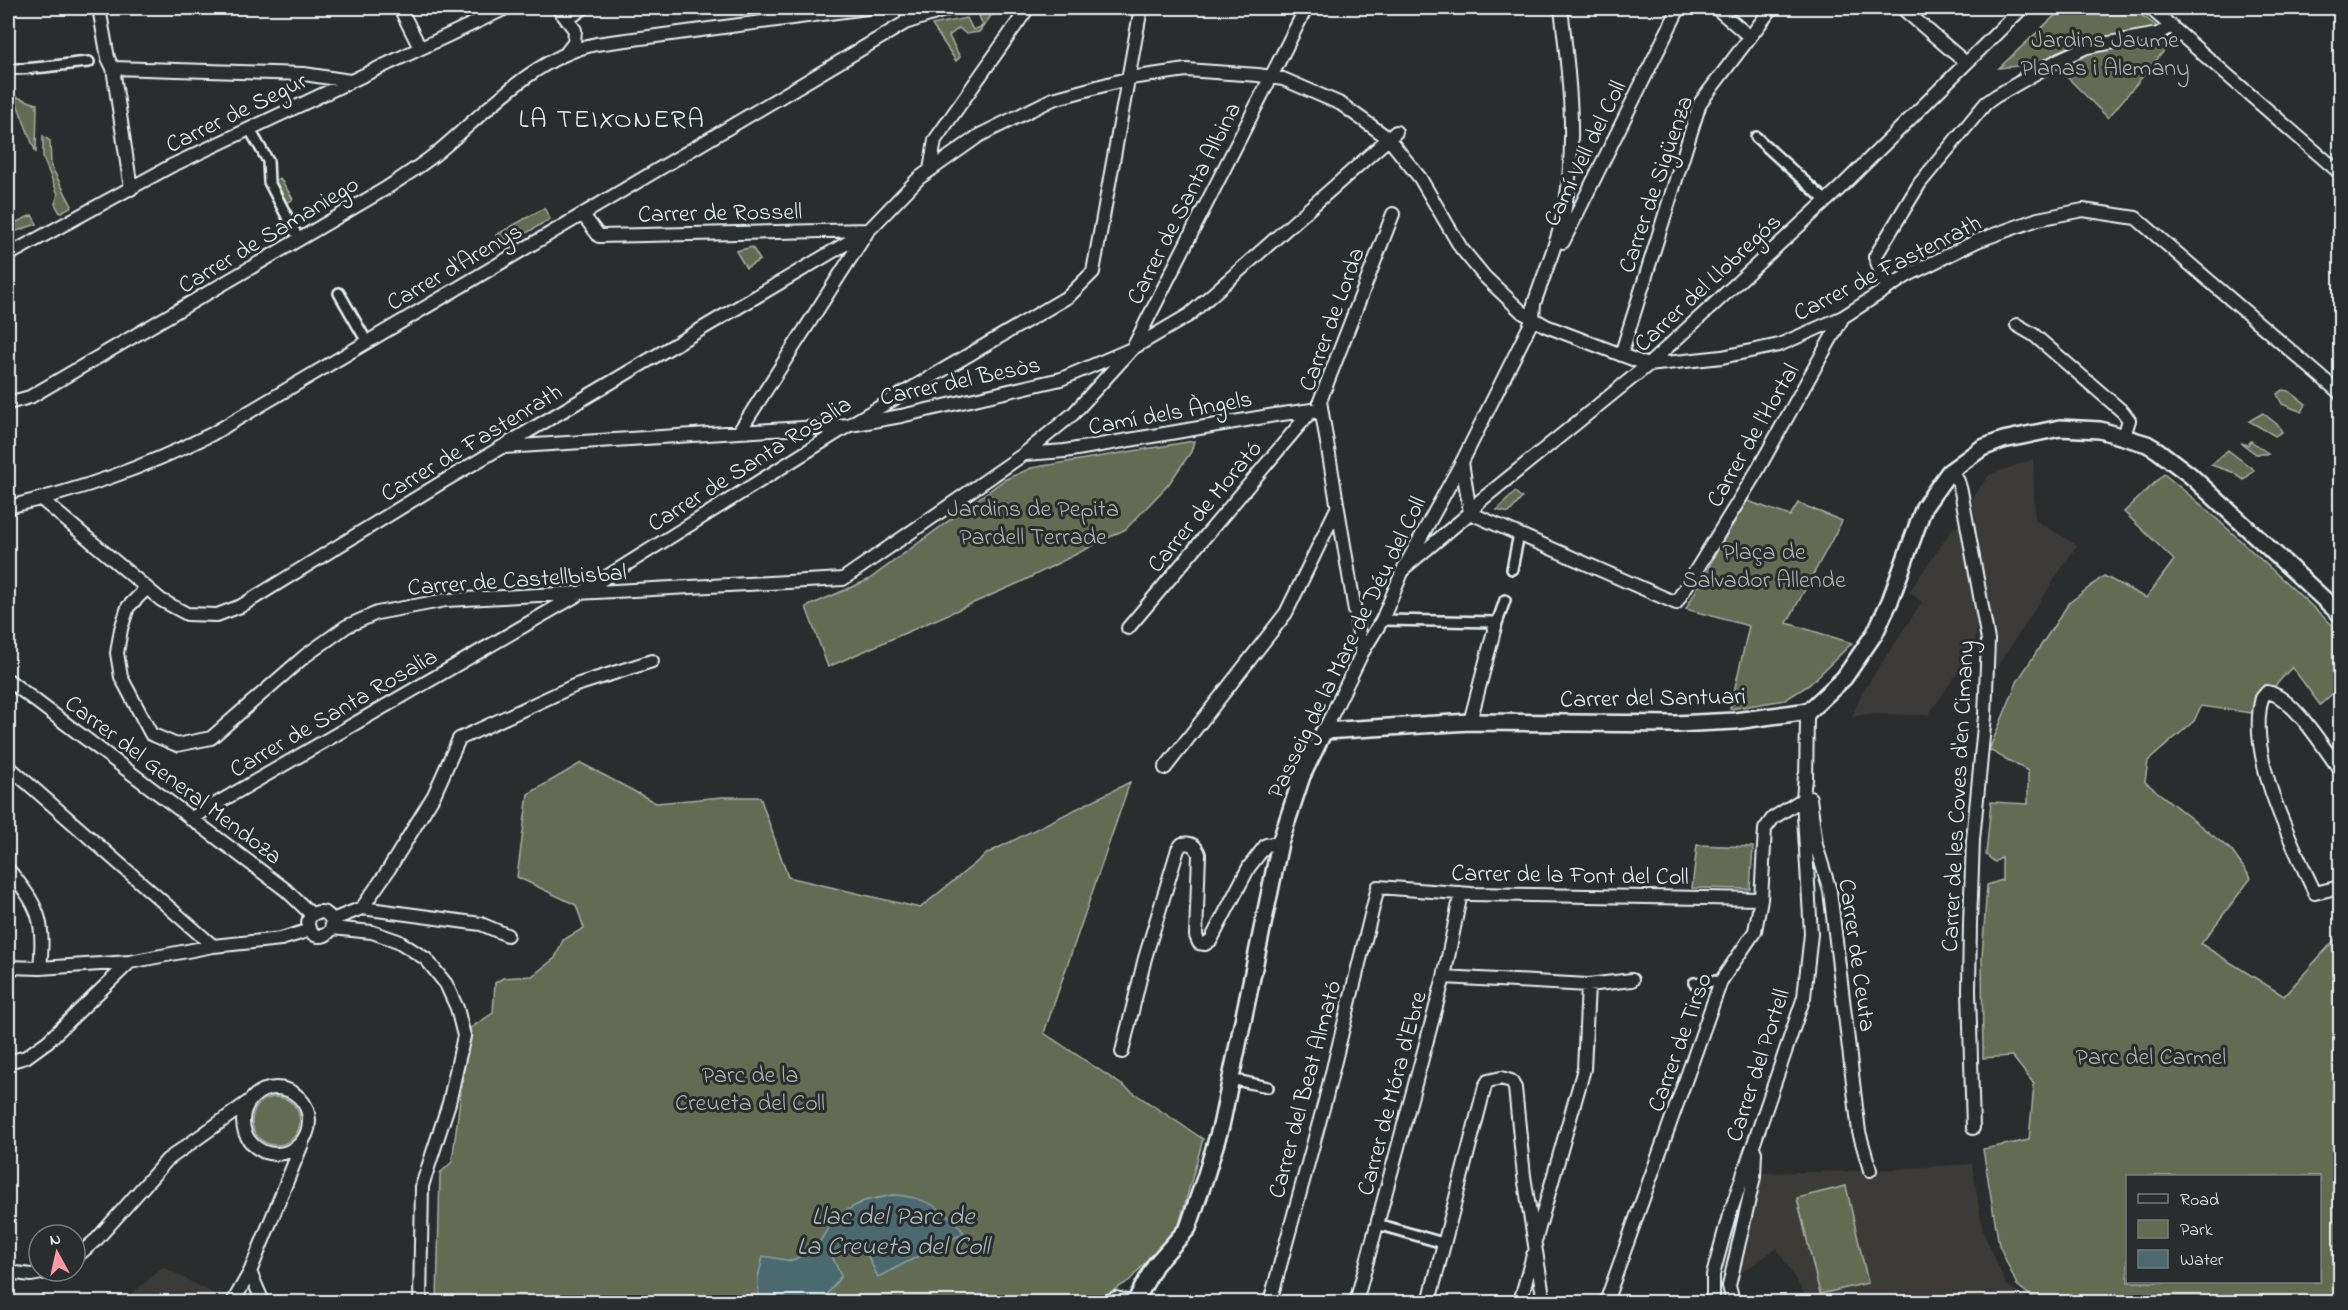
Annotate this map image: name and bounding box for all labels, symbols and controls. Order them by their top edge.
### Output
park label: Jardins Jaume Planas i Alemany [2020,24,2190,88]
street label: Carrer de Segur [160,65,314,164]
street label: Camí Vell del Coll [1536,75,1637,233]
street label: Carrer de Sigüenza [1611,92,1704,278]
street label: Carrer de Santa Albina [1119,97,1252,312]
district label: LA TEIXONERA [519,101,705,140]
street label: Carrer de Samaniego [172,168,366,304]
street label: Carrer de Rossell [638,196,803,233]
street label: Carrer del Llobregós [1627,206,1790,362]
street label: Carrer de Fastenrath [1788,207,1988,332]
street label: Carrer d'Arenys [381,215,530,322]
street label: Carrer de Lorda [1291,243,1376,397]
street label: Carrer del Besòs [877,348,1044,417]
street label: Carrer de l'Hortal [1699,358,1810,515]
street label: Carrer de Fastenrath [375,376,570,512]
street label: Camí dels Àngels [1086,383,1255,446]
street label: Carrer de Santa Rosalia [641,388,859,542]
street label: Carrer de Morató [1140,434,1272,581]
street label: Passeig de la Mare de Déu del Coll [1260,491,1437,805]
park label: Jardins de Pepita Pardell Terrade [947,493,1119,556]
park label: Plaça de Salvador Allende [1682,536,1846,599]
street label: Carrer de Castellbisbal [406,556,628,607]
street label: Carrer de les Coves d'en Cimany [1934,639,1986,953]
street label: Carrer de Santa Rosalia [224,640,445,788]
street label: Carrer del Santuari [1560,680,1746,719]
street label: Carrer del General Mendoza [56,687,289,875]
street label: Carrer de la Font del Coll [1451,857,1689,896]
street label: Carrer de Ceuta [1827,877,1884,1034]
street label: Carrer de Tirso [1640,968,1723,1117]
street label: Carrer del Beat Almató [1260,977,1352,1203]
street label: Carrer del Portell [1718,985,1801,1147]
street label: Carrer de Móra d'Ebre [1349,987,1438,1200]
park label: Parc del Carmel [2076,1041,2226,1076]
park label: Parc de la Creueta del Coll [675,1059,825,1122]
legend [2126,1175,2321,1283]
text: Road [2180,1188,2219,1214]
water label: Llac del Parc de La Creueta del Coll [797,1199,992,1267]
text: Park [2180,1218,2213,1244]
north arrow [27,1223,87,1283]
text: N [48,1227,62,1253]
text: Water [2180,1248,2224,1274]

